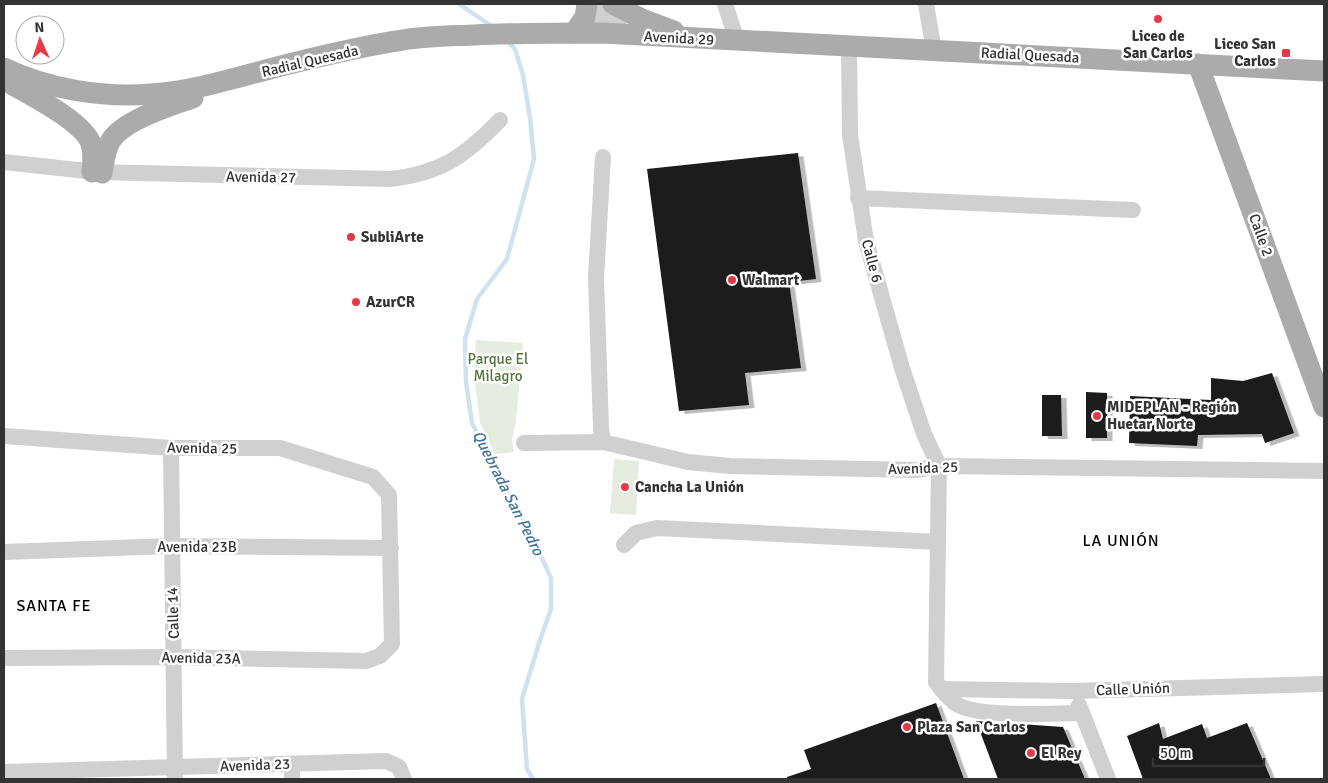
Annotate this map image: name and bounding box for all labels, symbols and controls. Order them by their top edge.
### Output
marker: Liceo de San Carlos [1152,13,1164,25]
north arrow [15,15,65,65]
text: N [34,19,45,36]
street label: Avenida 29 [643,27,715,49]
place label: Liceo de San Carlos [1123,27,1193,62]
place label: Liceo San Carlos [1214,35,1276,70]
street label: Radial Quesada [260,41,360,81]
street label: Radial Quesada [980,43,1080,67]
marker: Liceo San Carlos [1280,47,1292,59]
street label: Avenida 27 [226,167,296,187]
street label: Calle 2 [1245,211,1277,259]
place label: SubliArte [361,228,424,246]
marker: SubliArte [345,231,357,243]
street label: Calle 6 [858,237,886,285]
place label: Walmart [742,271,800,289]
marker: Walmart [726,274,738,286]
place label: AzurCR [366,293,415,311]
marker: AzurCR [350,296,362,308]
park label: Parque El Milagro [468,350,528,385]
place label: MIDEPLAN - Región Huetar Norte [1107,398,1237,433]
marker: MIDEPLAN - Región Huetar Norte [1091,410,1103,422]
water label: Quebrada San Pedro [468,427,548,560]
street label: Avenida 25 [167,438,237,458]
street label: Avenida 25 [888,458,958,478]
place label: Cancha La Unión [635,478,744,496]
marker: Cancha La Unión [619,481,631,493]
district label: LA UNIÓN [1082,531,1160,551]
street label: Avenida 23B [157,538,237,556]
street label: Calle 14 [163,587,183,639]
district label: SANTA FE [16,596,92,616]
street label: Avenida 23A [161,648,241,668]
street label: Calle Unión [1096,679,1170,699]
place label: Plaza San Carlos [917,718,1026,736]
marker: Plaza San Carlos [901,721,913,733]
scale bar [1153,736,1264,768]
place label: El Rey [1041,744,1082,762]
text: 50 m [1160,744,1191,762]
marker: El Rey [1025,747,1037,759]
street label: Avenida 23 [220,755,290,775]

